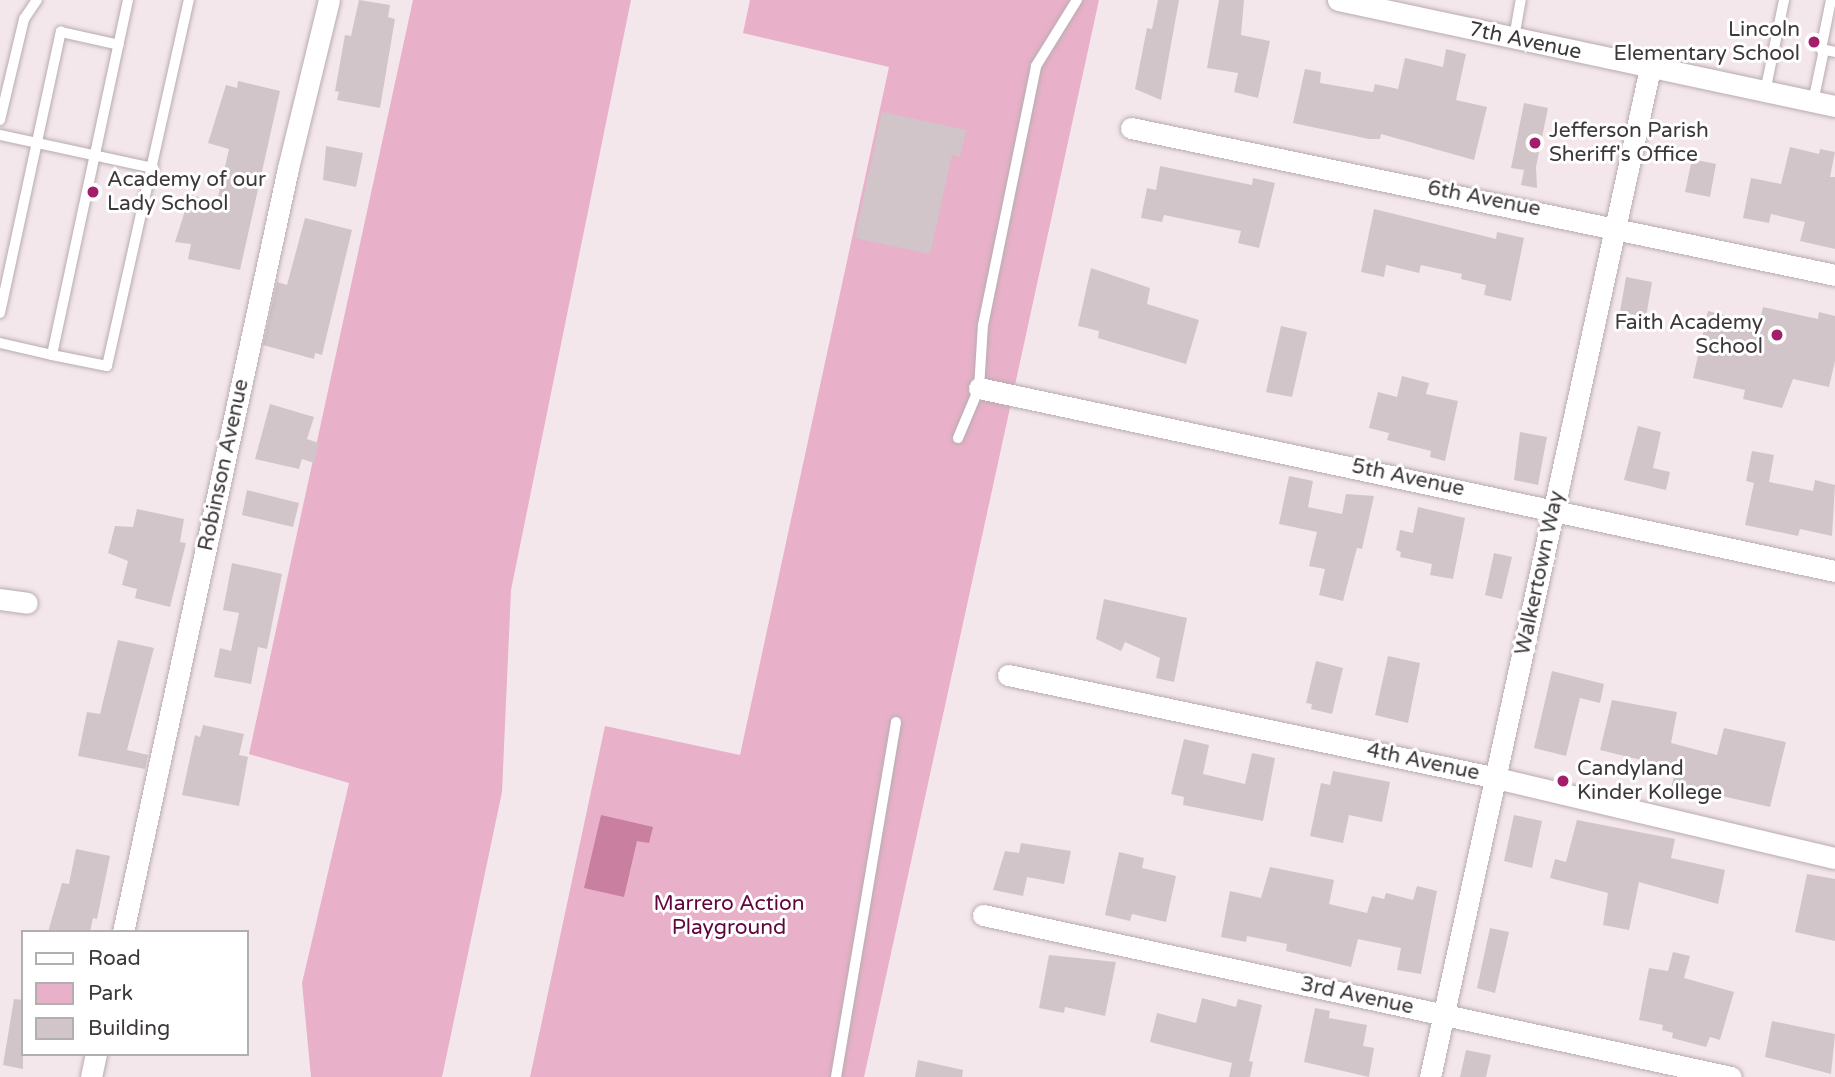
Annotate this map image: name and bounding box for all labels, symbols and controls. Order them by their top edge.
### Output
street label: 7th Avenue [1466,17,1584,65]
place label: Lincoln Elementary School [1613,17,1800,67]
marker: Lincoln Elementary School [1806,34,1822,50]
place label: Jefferson Parish Sheriff's Office [1549,118,1709,168]
marker: Jefferson Parish Sheriff's Office [1527,135,1543,151]
place label: Academy of our Lady School [107,167,266,217]
street label: 6th Avenue [1425,176,1543,222]
marker: Academy of our Lady School [85,184,101,200]
place label: Faith Academy School [1615,310,1763,360]
marker: Faith Academy School [1769,327,1785,343]
street label: Robinson Avenue [193,377,255,553]
street label: 5th Avenue [1349,454,1467,502]
street label: Walkertown Way [1510,489,1570,657]
street label: 4th Avenue [1364,738,1482,786]
place label: Candyland Kinder Kollege [1577,756,1722,806]
marker: Candyland Kinder Kollege [1555,773,1571,789]
park label: Marrero Action Playground [653,891,805,941]
legend [21,930,248,1056]
text: Road [88,946,141,971]
street label: 3rd Avenue [1298,972,1416,1020]
text: Park [88,981,133,1006]
text: Building [88,1016,170,1041]

